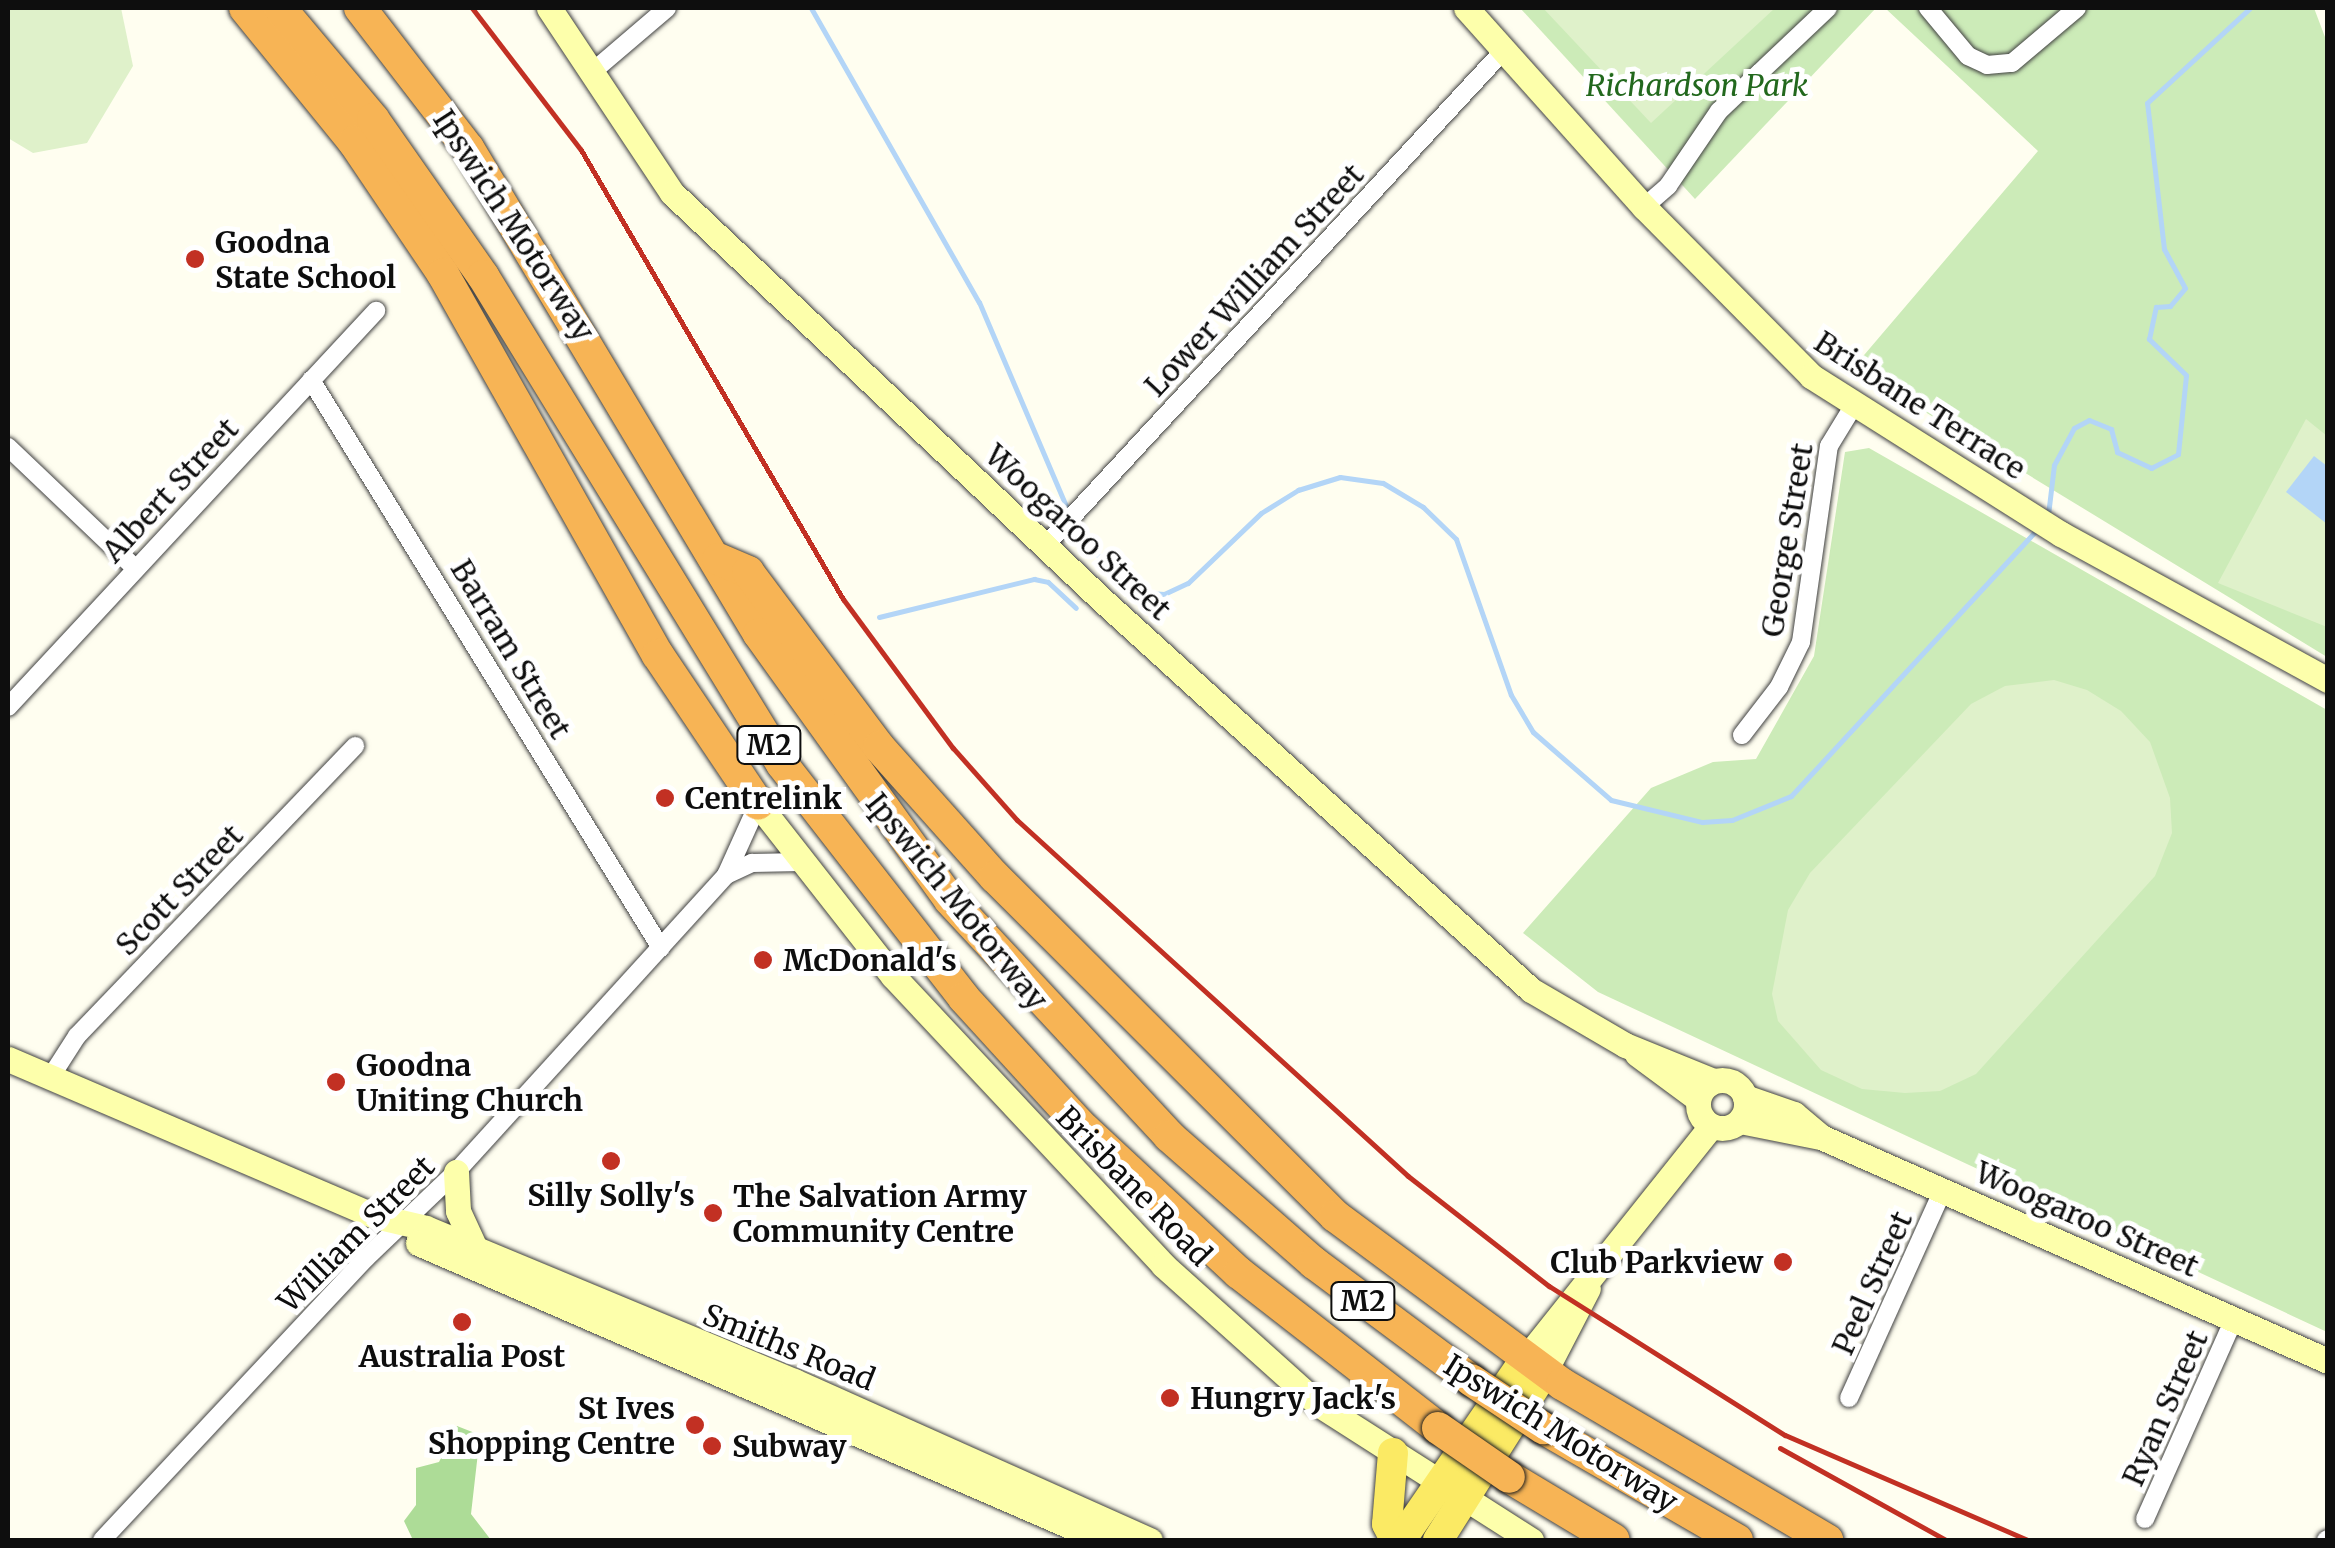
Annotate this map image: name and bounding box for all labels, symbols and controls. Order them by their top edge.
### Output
park label: Richardson Park [1586,67,1808,103]
street label: Ipswich Motorway [426,103,602,347]
street label: Lower William Street [1137,156,1371,404]
place label: Goodna State School [215,224,396,294]
marker: Goodna State School [184,248,206,270]
street label: Brisbane Terrace [1808,323,2032,487]
street label: Albert Street [94,411,246,569]
street label: Woogaroo Street [978,437,1178,627]
street label: George Street [1754,441,1820,639]
street label: Barram Street [443,553,579,745]
road number: M2 [734,722,804,768]
place label: Centrelink [685,780,842,816]
street label: Ipswich Motorway [859,785,1055,1017]
marker: Centrelink [654,787,676,809]
street label: Scott Street [108,817,250,963]
place label: McDonald's [783,942,957,978]
marker: McDonald's [752,949,774,971]
place label: Goodna Uniting Church [356,1047,583,1118]
marker: Goodna Uniting Church [325,1071,347,1093]
street label: Brisbane Road [1049,1099,1219,1273]
street label: William Street [270,1148,442,1320]
marker: Silly Solly's [600,1150,622,1172]
street label: Woogaroo Street [1970,1154,2204,1284]
place label: Silly Solly's [527,1177,695,1213]
place label: The Salvation Army Community Centre [733,1178,1027,1248]
marker: The Salvation Army Community Centre [702,1202,724,1224]
street label: Peel Street [1824,1206,1920,1360]
place label: Club Parkview [1551,1244,1763,1280]
marker: Club Parkview [1772,1251,1794,1273]
road number: M2 [1328,1278,1398,1324]
street label: Smiths Road [698,1296,880,1398]
marker: Australia Post [451,1311,473,1333]
street label: Ryan Street [2115,1325,2215,1491]
place label: Australia Post [359,1338,565,1374]
street label: Ipswich Motorway [1438,1347,1684,1519]
place label: Hungry Jack's [1190,1380,1396,1416]
marker: Hungry Jack's [1159,1387,1181,1409]
place label: St Ives Shopping Centre [428,1390,675,1460]
marker: St Ives Shopping Centre [684,1414,706,1436]
place label: Subway [732,1428,847,1464]
marker: Subway [701,1435,723,1457]

